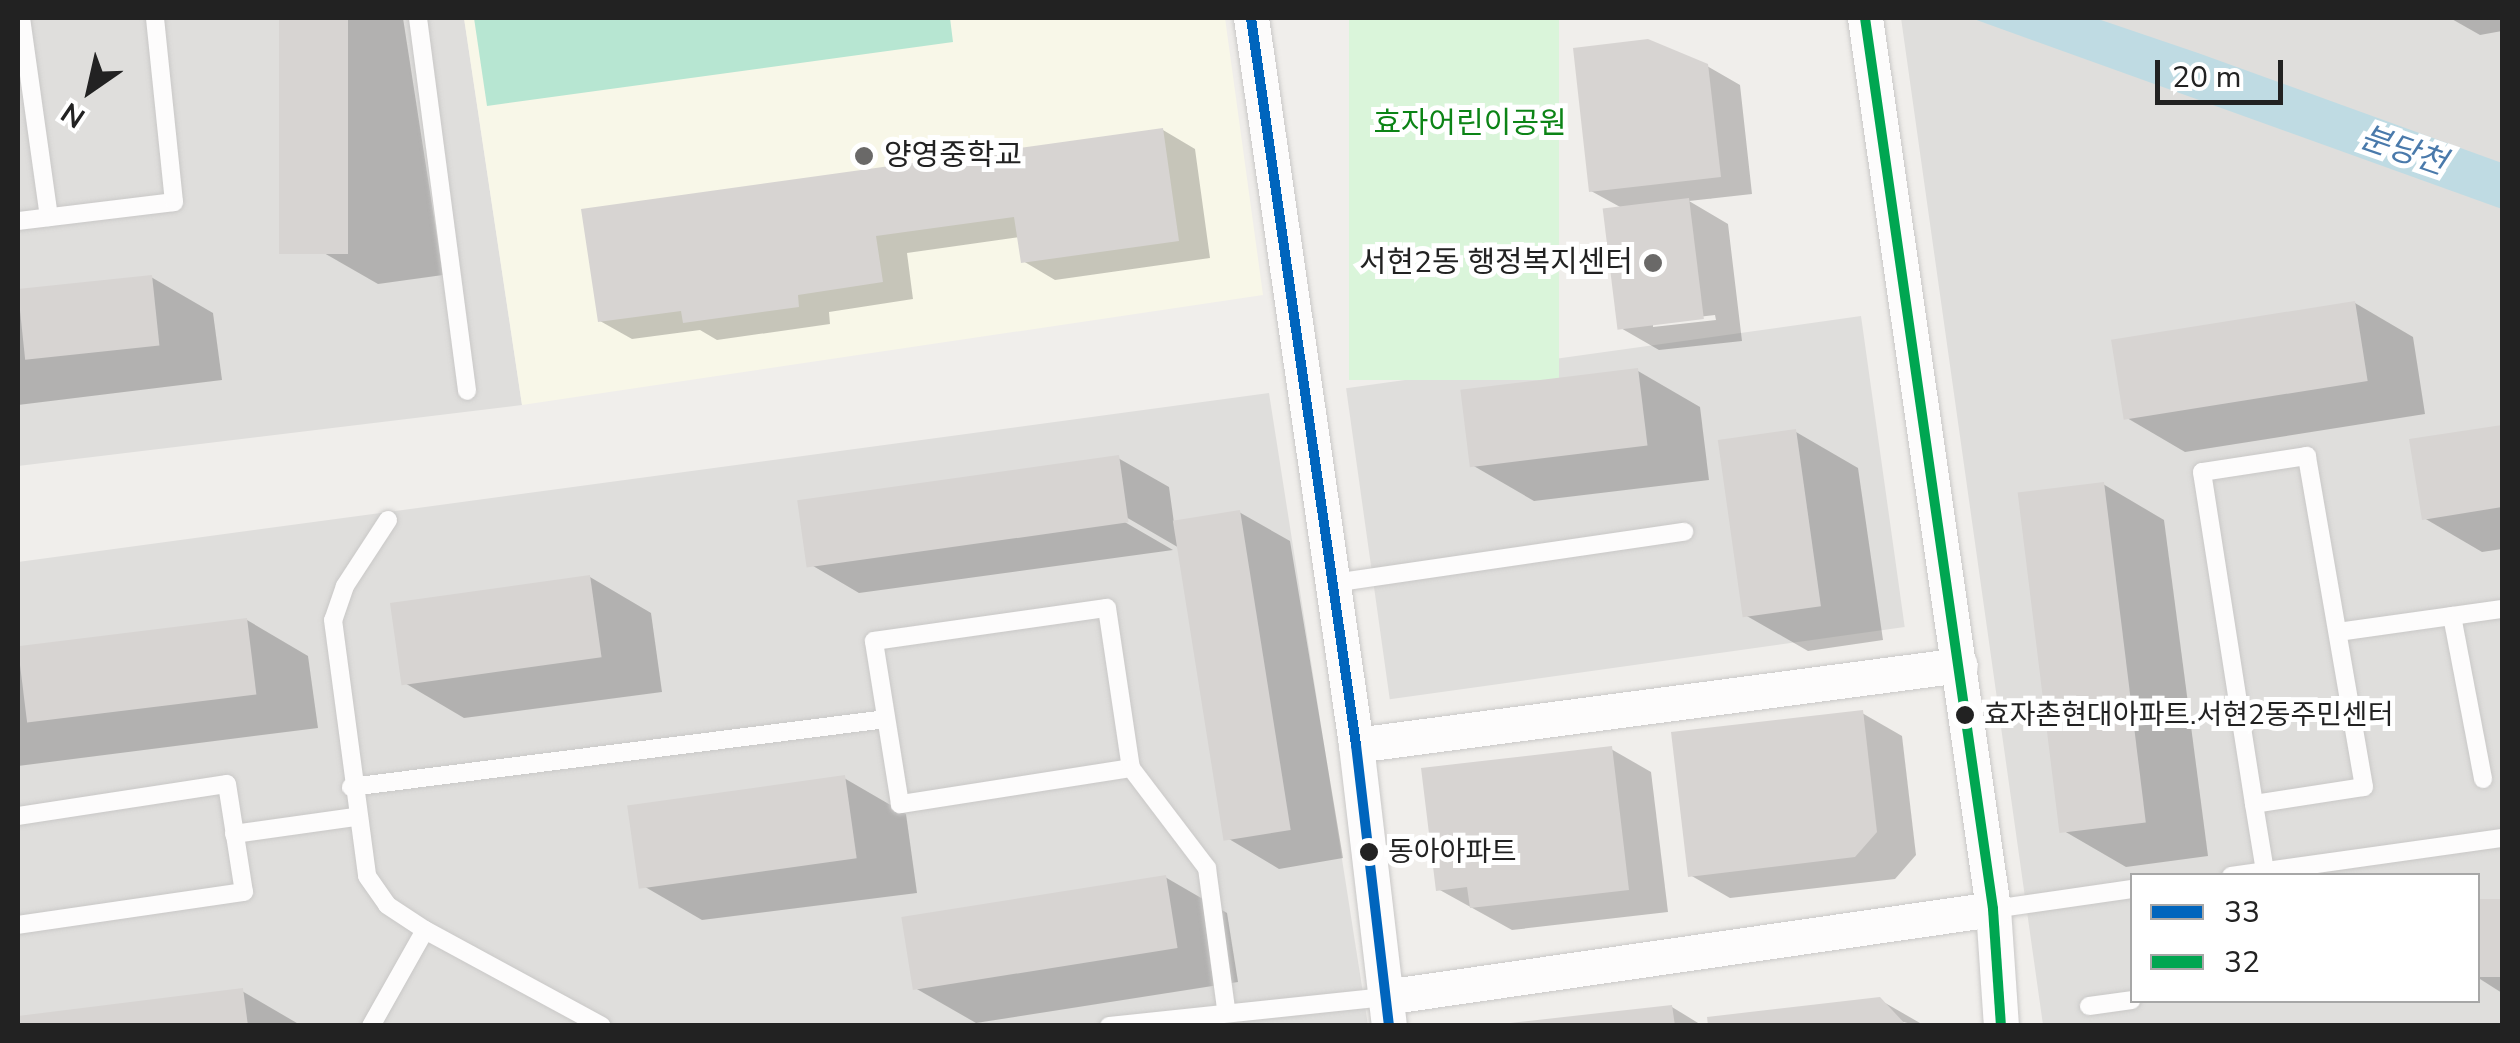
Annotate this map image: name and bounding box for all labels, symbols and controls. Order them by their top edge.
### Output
north arrow [40,40,140,140]
scale bar [2160,40,2288,102]
text: 20 m [2172,57,2241,98]
text: N [54,93,93,136]
park label: 효자어린이공원 [1373,106,1567,142]
water label: 분당천 [2355,118,2451,184]
place label: 양영중학교 [884,138,1022,174]
marker: 양영중학교 [853,145,875,167]
place label: 서현2동 행정복지센터 [1359,245,1633,281]
marker: 서현2동 행정복지센터 [1642,252,1664,274]
place label: 효자촌현대아파트.서현2동주민센터 [1984,698,2394,732]
marker: 효자촌현대아파트.서현2동주민센터 [1955,705,1975,725]
place label: 동아아파트 [1388,835,1517,869]
marker: 동아아파트 [1359,842,1379,862]
legend [2130,873,2480,1003]
text: 33 [2224,892,2260,933]
text: 32 [2224,942,2260,983]

